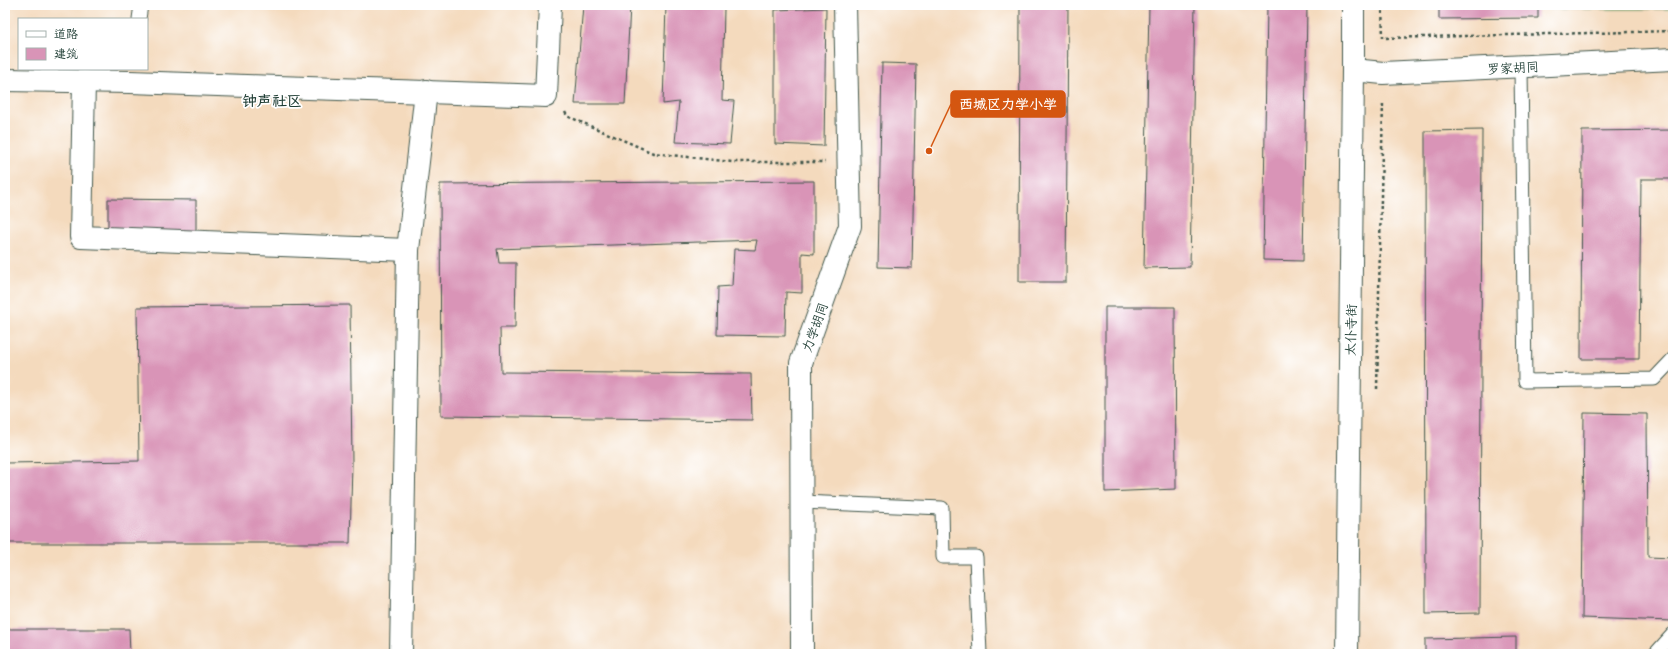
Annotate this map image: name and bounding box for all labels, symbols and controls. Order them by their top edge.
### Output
legend [18,18,148,70]
text: 道路 [54,24,78,42]
text: 建筑 [54,44,78,62]
street label: 罗家胡同 [1487,56,1539,78]
district label: 钟声社区 [242,88,302,111]
callout: 西城区力学小学 [951,91,1065,117]
text: 西城区力学小学 [959,93,1057,114]
street label: 力学胡同 [796,299,832,355]
street label: 太仆寺街 [1340,304,1360,356]

